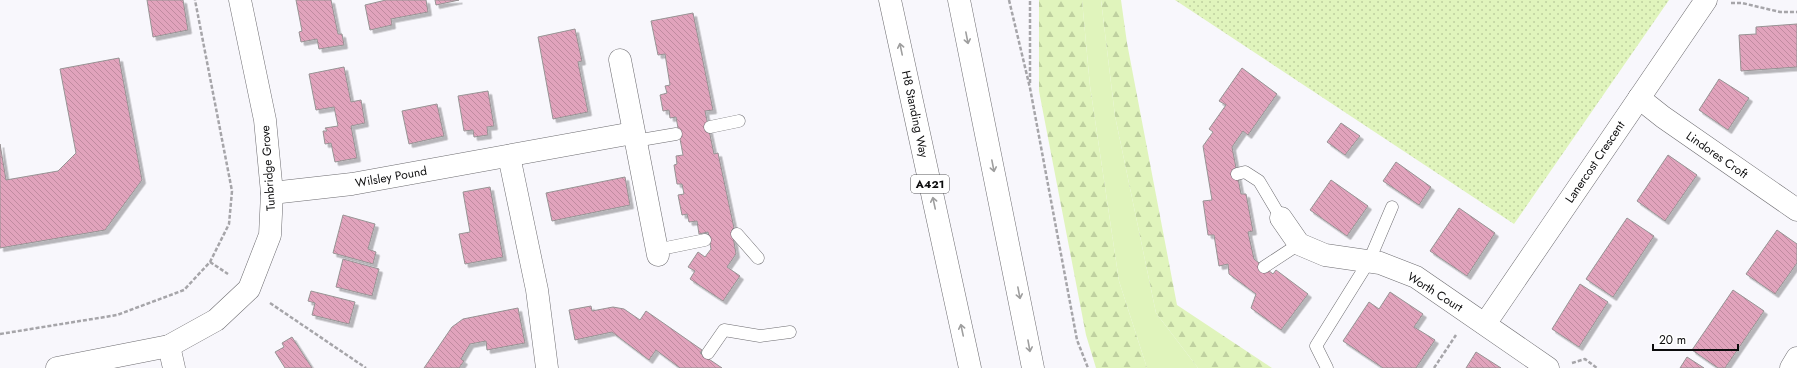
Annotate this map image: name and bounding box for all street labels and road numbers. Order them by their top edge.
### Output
street label: H8 Standing Way [897,69,933,160]
street label: Lanercost Crescent [1561,117,1629,207]
street label: Tunbridge Grove [256,125,280,211]
street label: Lindores Croft [1682,127,1752,183]
street label: Wilsley Pound [354,162,428,192]
road number: A421 [911,175,949,193]
street label: Worth Court [1404,268,1466,316]

